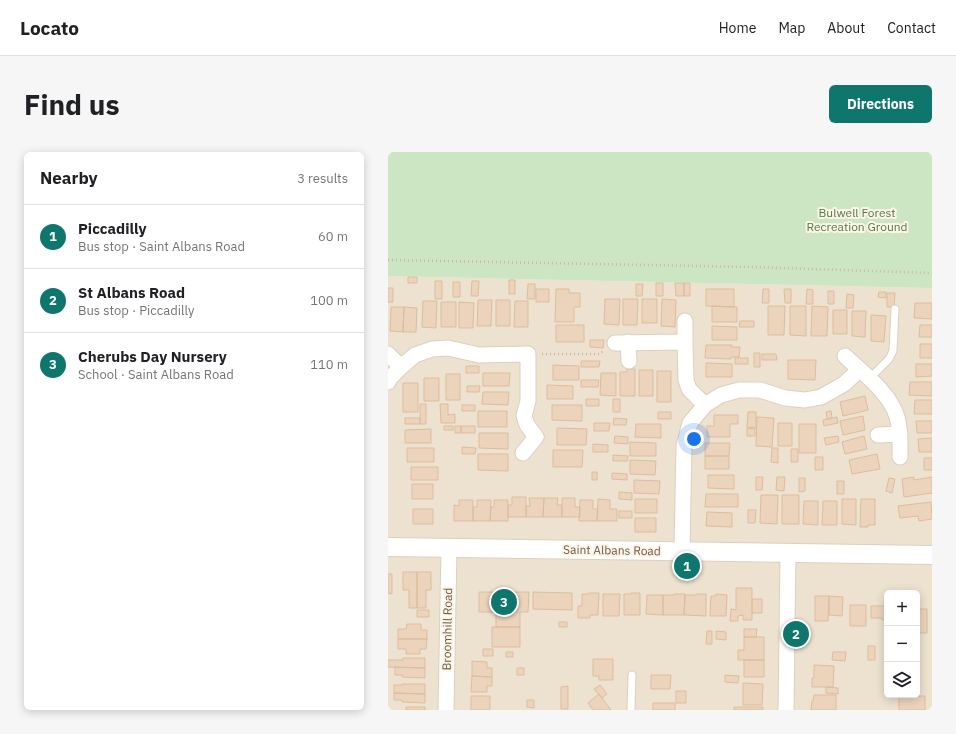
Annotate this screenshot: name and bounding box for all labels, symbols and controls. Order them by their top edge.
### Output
text: Locato [20,16,79,40]
text: Home [719,19,756,37]
text: Map [778,19,805,37]
text: About [827,19,865,37]
text: Contact [887,19,936,37]
button: Directions [829,85,932,123]
text: Find us [24,86,120,123]
text: Nearby [40,167,98,189]
text: 3 results [297,170,348,187]
park label: Bulwell Forest Recreation Ground [806,205,908,234]
text: Piccadilly [78,219,146,238]
text: 1 [49,228,57,245]
text: 60 m [318,228,348,245]
text: Bus stop · Saint Albans Road [78,238,245,255]
text: St Albans Road [78,283,185,302]
text: 2 [49,292,57,309]
text: 100 m [310,292,348,309]
text: Bus stop · Piccadilly [78,302,194,319]
text: Cherubs Day Nursery [78,347,227,366]
text: 3 [49,356,57,373]
text: 110 m [310,356,348,373]
text: School · Saint Albans Road [78,366,234,383]
your location [684,429,704,449]
street label: Saint Albans Road [563,542,661,558]
pin: 1 [674,551,700,581]
street label: Broomhill Road [439,587,455,671]
pin: 3 [491,587,517,617]
map controls [884,590,920,698]
button: + [884,590,920,626]
pin: 2 [783,619,809,649]
button: − [884,626,920,662]
button: layers [884,662,920,698]

